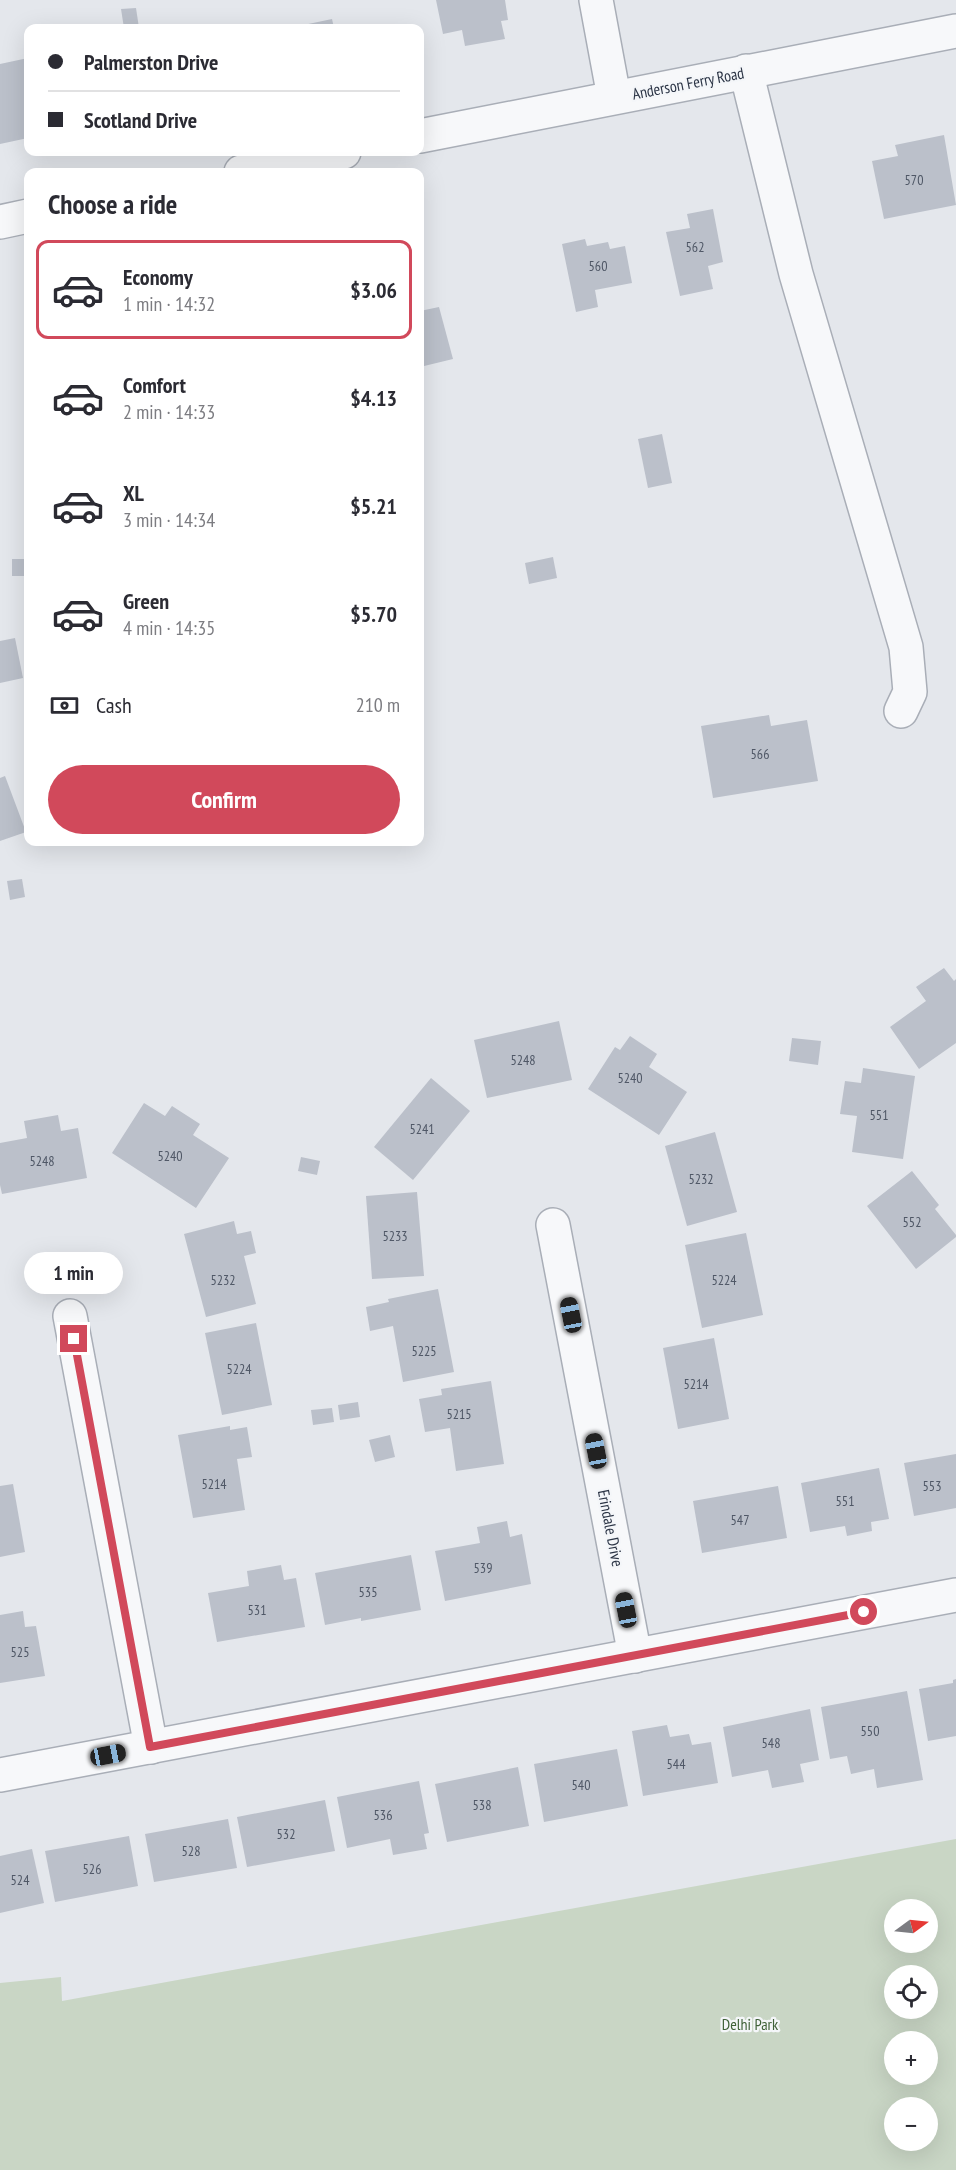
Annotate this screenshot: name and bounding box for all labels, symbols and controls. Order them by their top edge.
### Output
text: Palmerston Drive [84,48,218,76]
street label: Anderson Ferry Road [630,62,746,104]
text: Scotland Drive [84,106,197,134]
house number: 570 [905,171,923,189]
text: Choose a ride [48,187,177,221]
house number: 562 [686,238,704,256]
house number: 560 [589,257,607,275]
icon: car [51,263,105,317]
text: Economy [123,263,193,291]
text: $3.06 [350,276,397,304]
text: 1 min · 14:32 [123,291,215,317]
icon: car [51,371,105,425]
text: Comfort [123,371,186,399]
text: $4.13 [350,384,397,412]
text: 2 min · 14:33 [123,399,215,425]
icon: car [51,479,105,533]
text: XL [123,479,144,507]
text: $5.21 [350,492,397,520]
text: 3 min · 14:34 [123,507,215,533]
icon: car [51,587,105,641]
text: Green [123,587,169,615]
text: $5.70 [350,600,397,628]
text: 4 min · 14:35 [123,615,215,641]
icon: cash [48,689,81,722]
text: Cash [96,691,132,719]
text: 210 m [356,692,400,718]
house number: 566 [751,745,769,763]
button: Confirm [48,765,400,834]
house number: 5248 [510,1051,536,1069]
house number: 5240 [617,1069,643,1087]
house number: 551 [870,1106,888,1124]
house number: 5241 [409,1120,435,1138]
house number: 5240 [157,1147,183,1165]
house number: 5248 [29,1152,55,1170]
house number: 5232 [688,1170,714,1188]
house number: 552 [903,1213,921,1231]
house number: 5233 [382,1227,408,1245]
callout: 1 min [25,1252,124,1294]
text: 1 min [53,1260,94,1286]
house number: 5232 [210,1271,236,1289]
house number: 5224 [711,1271,737,1289]
car [559,1296,583,1334]
route end [60,1325,87,1352]
house number: 5225 [411,1342,437,1360]
house number: 5224 [226,1360,252,1378]
house number: 5214 [683,1375,709,1393]
house number: 5215 [446,1405,472,1423]
car [584,1432,608,1470]
house number: 5214 [201,1475,227,1493]
house number: 553 [923,1477,941,1495]
street label: Erindale Drive [594,1488,628,1568]
house number: 551 [836,1492,854,1510]
house number: 547 [731,1511,749,1529]
house number: 539 [474,1559,492,1577]
house number: 535 [359,1583,377,1601]
car [614,1591,638,1629]
route start [850,1598,877,1625]
house number: 531 [248,1601,266,1619]
house number: 525 [11,1643,29,1661]
house number: 550 [861,1722,879,1740]
house number: 548 [762,1734,780,1752]
car [89,1743,127,1767]
house number: 544 [667,1755,686,1773]
house number: 540 [572,1776,590,1794]
house number: 538 [473,1796,491,1814]
house number: 536 [374,1806,392,1824]
house number: 532 [277,1825,295,1843]
house number: 528 [182,1842,200,1860]
house number: 526 [83,1860,101,1878]
house number: 524 [11,1871,30,1889]
north arrow [884,1899,938,1953]
map controls [884,1899,938,2151]
button: locate [884,1965,938,2019]
park label: Delhi Park [722,2014,779,2034]
button: + [884,2031,938,2085]
button: − [884,2097,938,2151]

